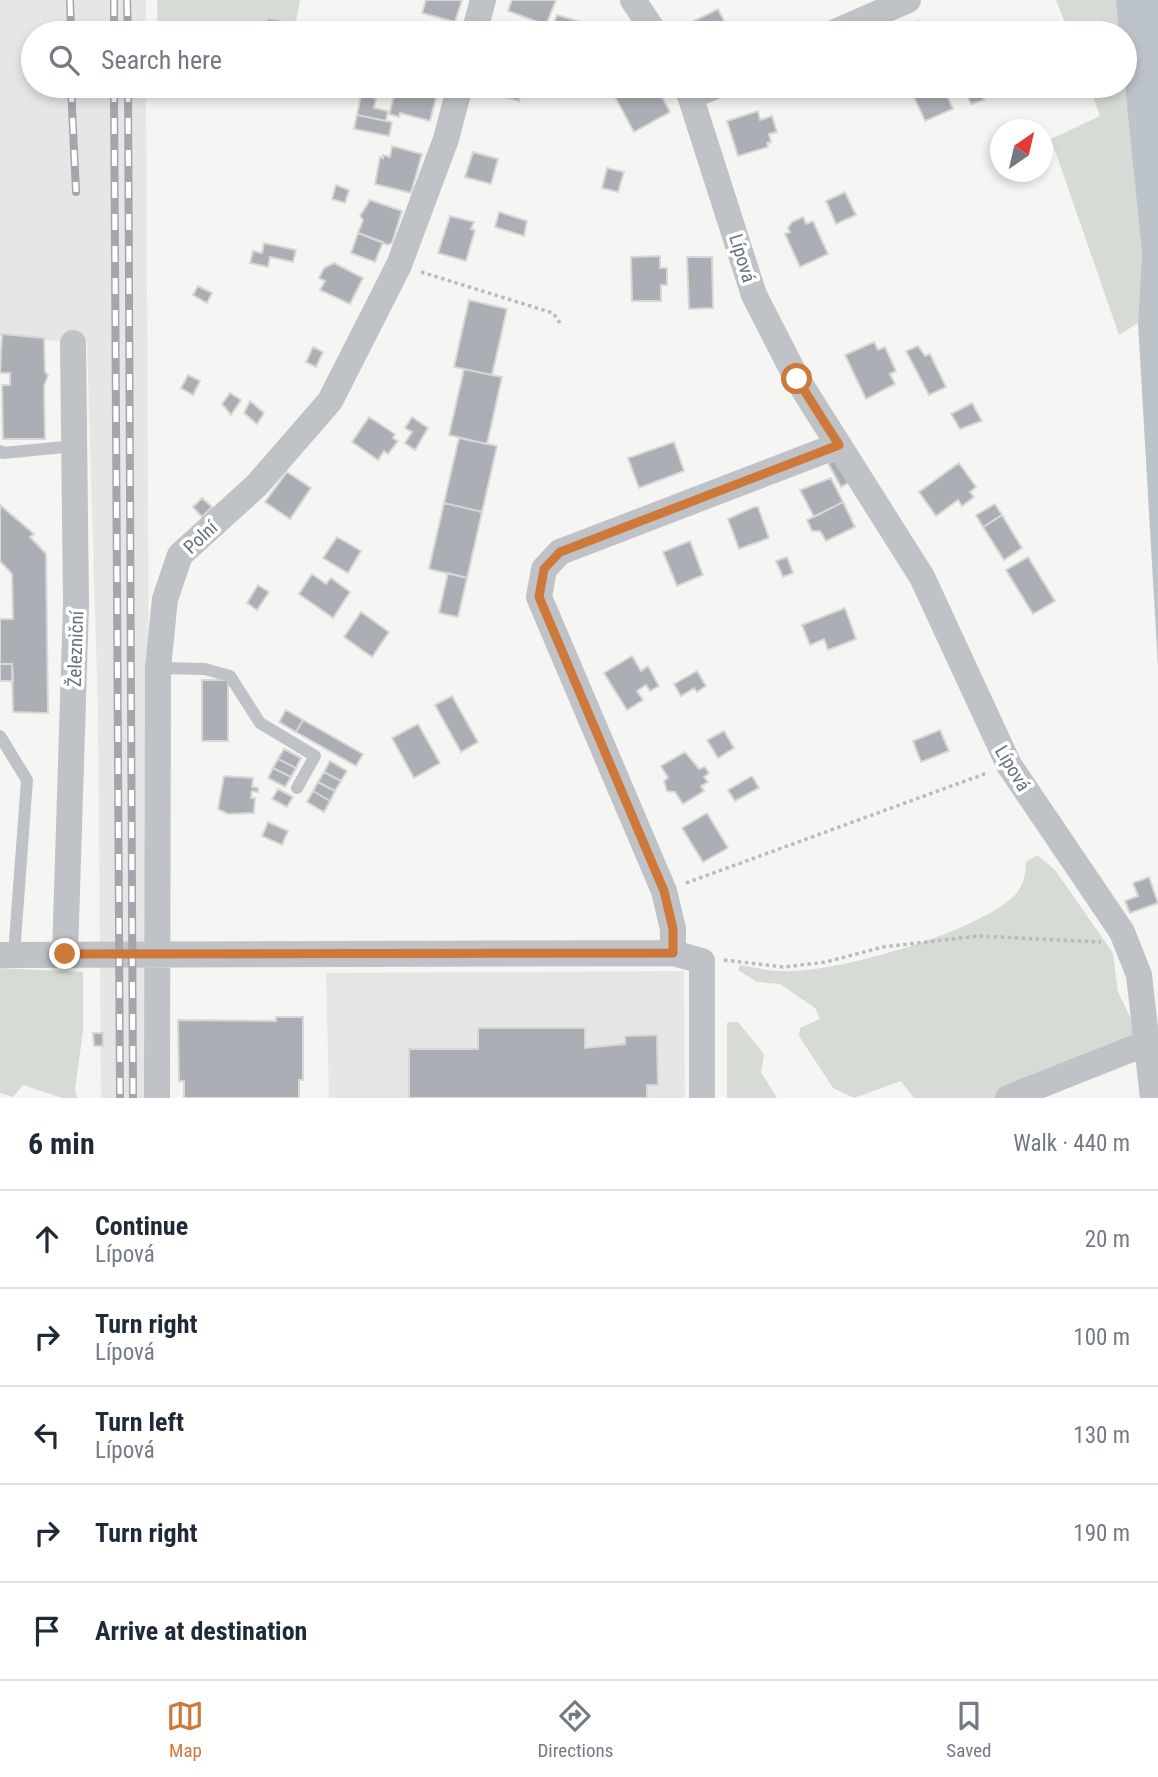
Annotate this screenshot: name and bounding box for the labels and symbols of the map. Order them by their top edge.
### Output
north arrow [990,119,1053,182]
street label: Lípová [724,231,761,285]
route start [781,363,812,394]
street label: Polní [179,515,223,559]
street label: Železniční [63,609,88,688]
street label: Lípová [990,741,1035,795]
route end [49,938,80,969]

